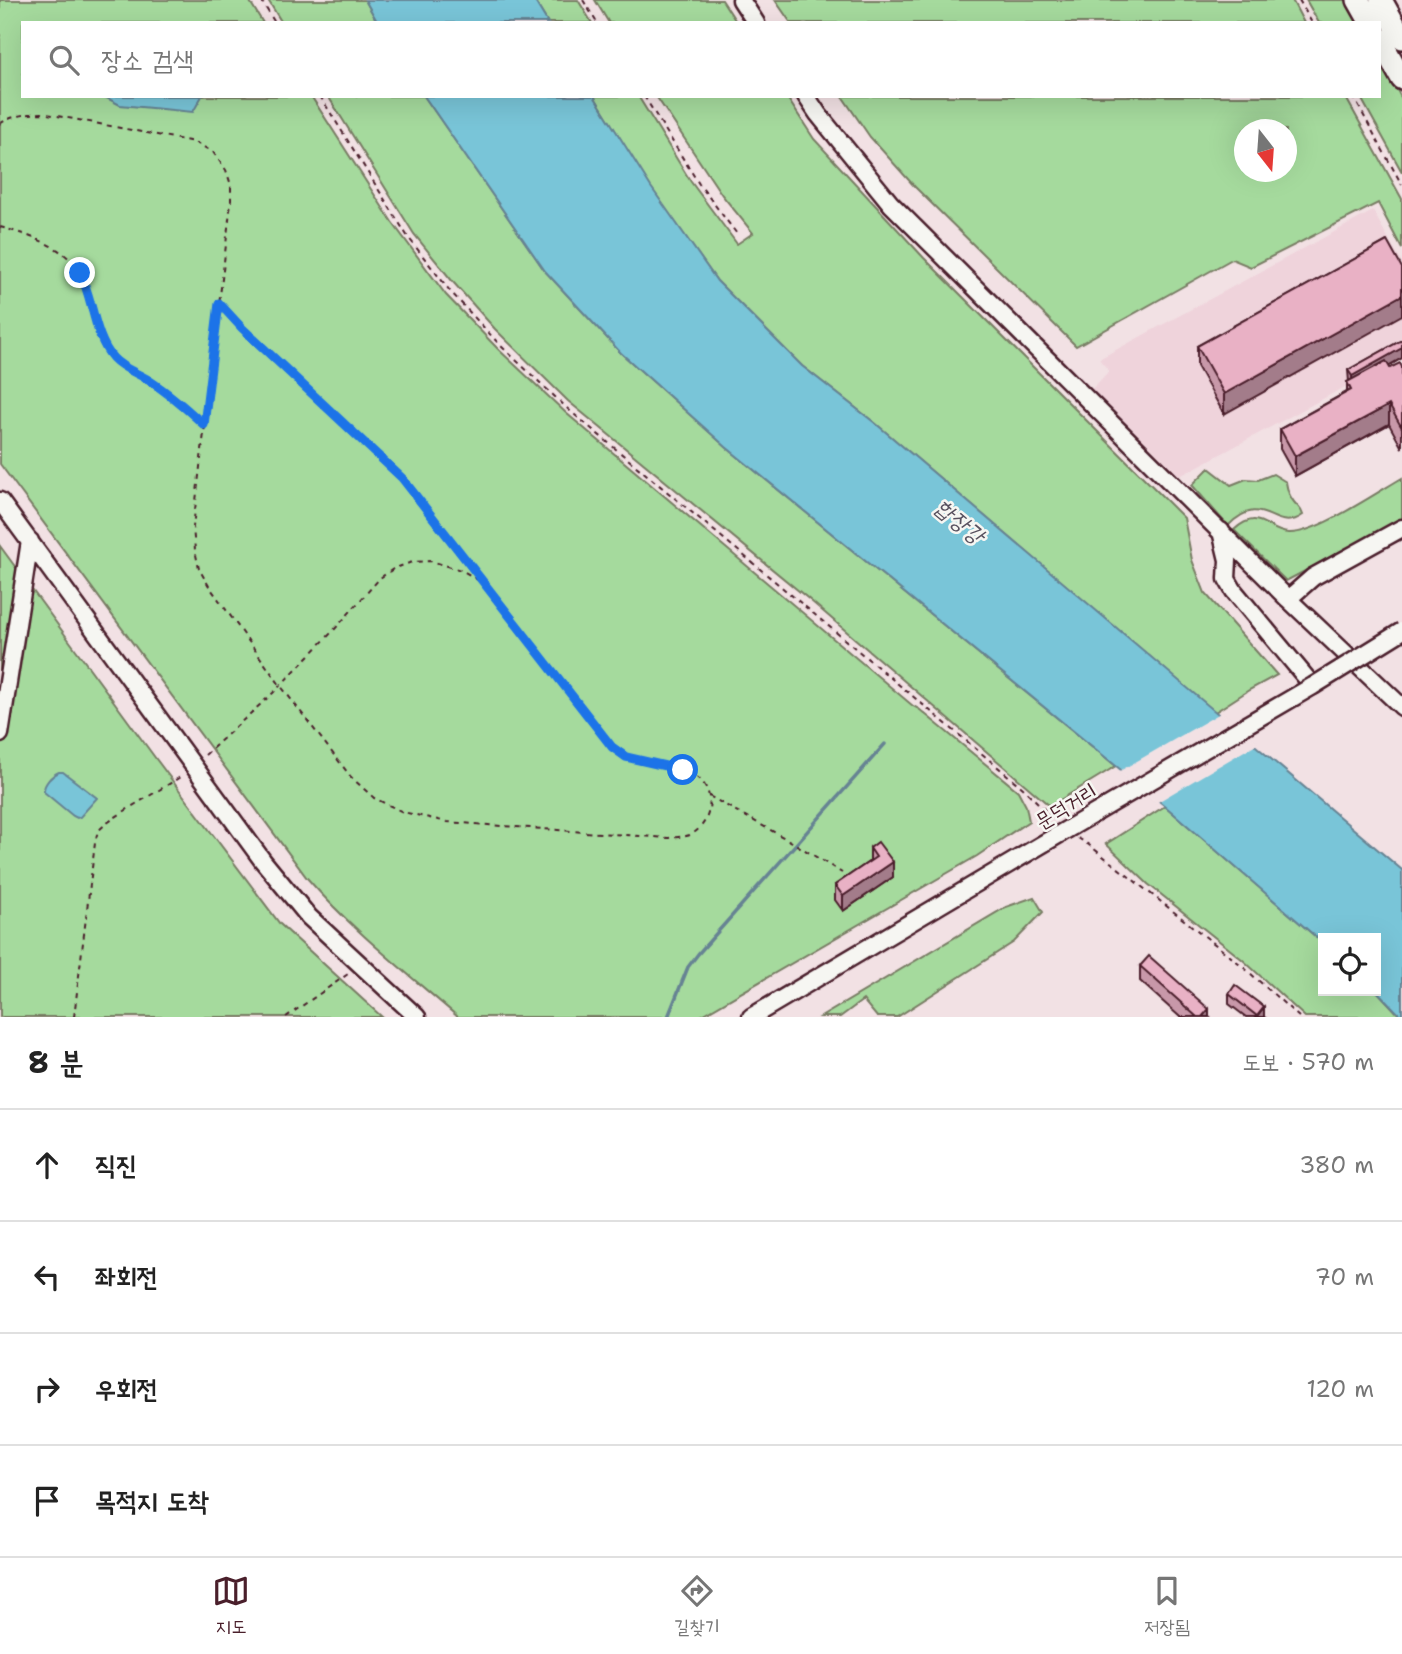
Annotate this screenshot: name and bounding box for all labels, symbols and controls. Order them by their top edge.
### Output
search box [21,21,1381,98]
icon: search [45,41,83,79]
text: 장소 검색 [101,42,194,77]
north arrow [1234,119,1297,182]
route end [64,257,95,288]
water label: 합장강 [929,492,993,552]
route start [667,754,698,785]
street label: 문덕거리 [1030,777,1102,835]
map controls [1318,933,1381,996]
button: locate [1318,933,1381,996]
text: 8 분 [28,1042,83,1083]
text: 도보 · 570 m [1243,1047,1374,1077]
icon: ahead [28,1146,66,1184]
text: 직진 [95,1147,137,1182]
text: 380 m [1299,1150,1374,1180]
icon: left [28,1258,66,1296]
text: 좌회전 [95,1259,158,1294]
text: 70 m [1315,1262,1374,1292]
icon: right [28,1370,66,1408]
text: 우회전 [95,1371,158,1406]
text: 120 m [1306,1374,1374,1404]
icon: arrive [28,1482,66,1520]
text: 목적지 도착 [95,1483,209,1518]
tab: 지도 [212,1572,250,1640]
tab: 길찾기 [674,1572,720,1640]
tab: 저장됨 [1144,1572,1190,1640]

